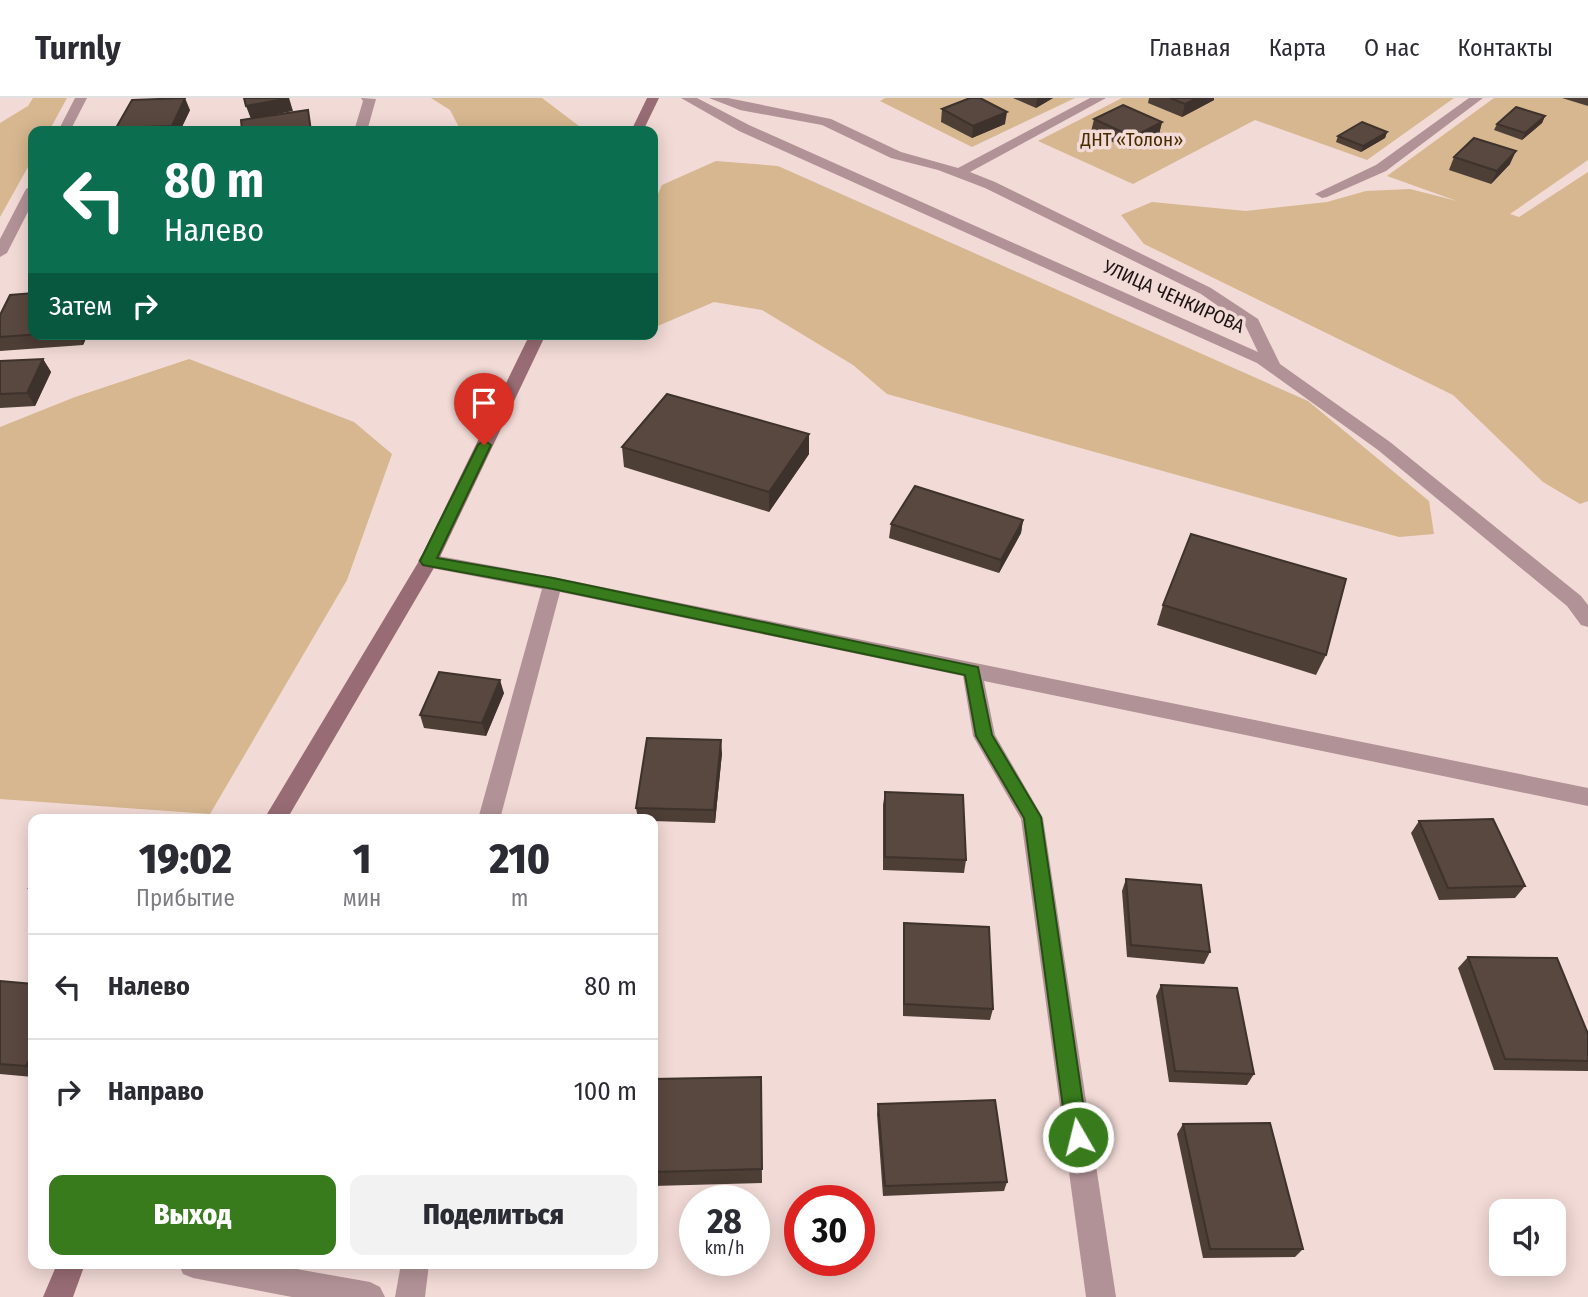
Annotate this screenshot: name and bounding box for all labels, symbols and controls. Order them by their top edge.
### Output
text: Turnly [35,28,121,68]
text: Главная [1149,34,1231,62]
text: Карта [1269,34,1326,62]
text: О нас [1364,34,1419,62]
text: Контакты [1457,34,1553,62]
park label: ДНТ «Толон» [1080,128,1183,151]
text: 80 m [164,151,264,210]
icon: left [49,154,140,245]
text: Налево [164,211,264,249]
street label: УЛИЦА ЧЕНКИРОВА [1099,255,1248,338]
icon: right [126,287,164,325]
text: Затем [49,291,112,322]
pin [454,373,514,445]
icon: arrive [465,384,503,422]
text: 19:02 [139,834,232,884]
text: 1 [353,834,371,884]
text: 210 [489,834,550,884]
text: Прибытие [136,884,235,912]
text: мин [343,884,381,912]
text: m [511,884,529,912]
icon: left [49,968,87,1006]
text: Налево [108,971,190,1002]
text: 80 m [584,971,637,1002]
icon: right [49,1073,87,1111]
text: Направо [108,1076,204,1107]
text: 100 m [574,1076,637,1107]
position arrow [1041,1100,1115,1174]
button: Выход [49,1175,336,1255]
button: Поделиться [350,1175,637,1255]
speed limit sign: 30 [784,1185,875,1276]
map controls [1489,1199,1566,1276]
button: sound [1489,1199,1566,1276]
text: 28 [707,1200,742,1242]
text: km/h [704,1237,745,1259]

